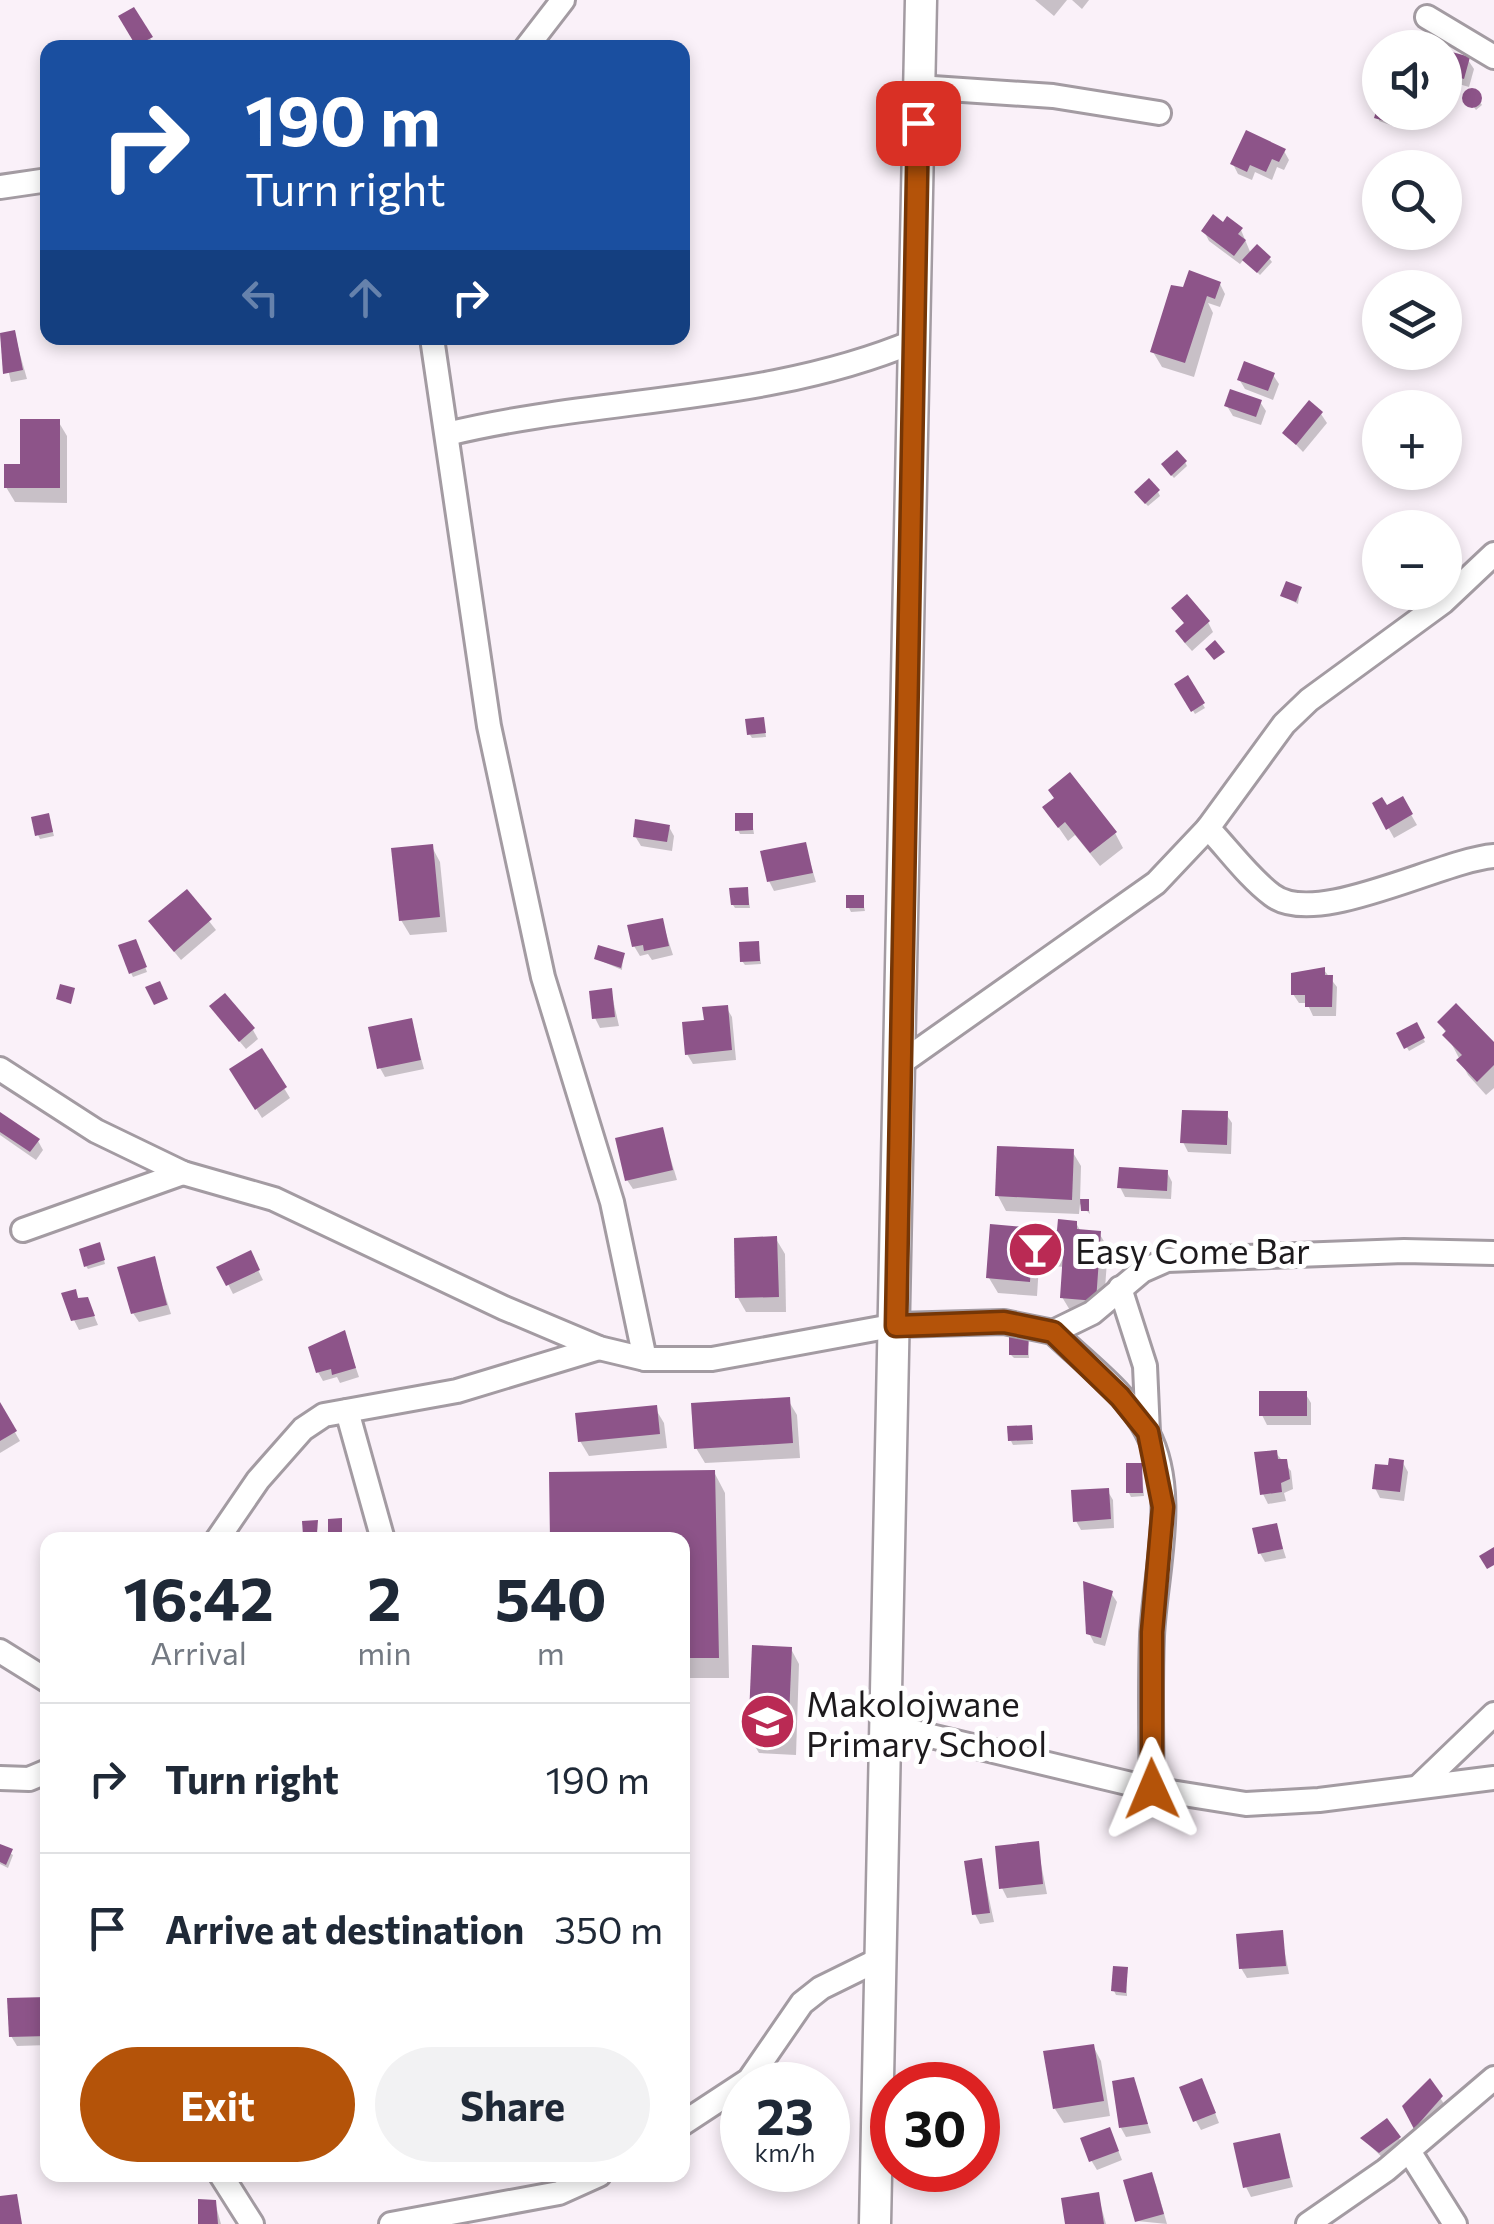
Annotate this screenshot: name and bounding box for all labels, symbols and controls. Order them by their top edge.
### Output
map controls [1362,30,1462,610]
button: sound [1362,30,1462,130]
text: 190 m [245,75,441,160]
icon: right [80,80,210,210]
pin [876,81,961,166]
icon: arrive [891,96,946,151]
button: search [1362,150,1462,250]
text: Turn right [245,160,446,215]
icon: left [233,270,288,325]
icon: ahead [338,270,393,325]
icon: right [443,270,498,325]
button: layers [1362,270,1462,370]
button: + [1362,390,1462,490]
button: − [1362,510,1462,610]
bar icon: Easy Come Bar [1006,1219,1066,1279]
place label: Easy Come Bar [1075,1228,1310,1271]
text: 16:42 [123,1560,274,1633]
text: 2 [367,1560,401,1633]
text: 540 [495,1560,607,1633]
text: Arrival [150,1632,247,1672]
text: min [357,1632,412,1672]
text: m [537,1632,565,1672]
place label: Makolojwane Primary School [806,1681,1047,1764]
school or university icon: Makolojwane Primary School [737,1692,797,1752]
position arrow [1100,1737,1204,1841]
icon: right [80,1751,135,1806]
text: Turn right [165,1755,339,1802]
text: 190 m [545,1755,650,1802]
icon: arrive [80,1901,135,1956]
text: Arrive at destination [165,1905,524,1952]
text: 350 m [554,1905,663,1952]
button: Exit [80,2047,355,2162]
button: Share [375,2047,650,2162]
speed limit sign: 30 [870,2062,1000,2192]
text: 23 [756,2084,814,2145]
text: km/h [755,2137,815,2167]

